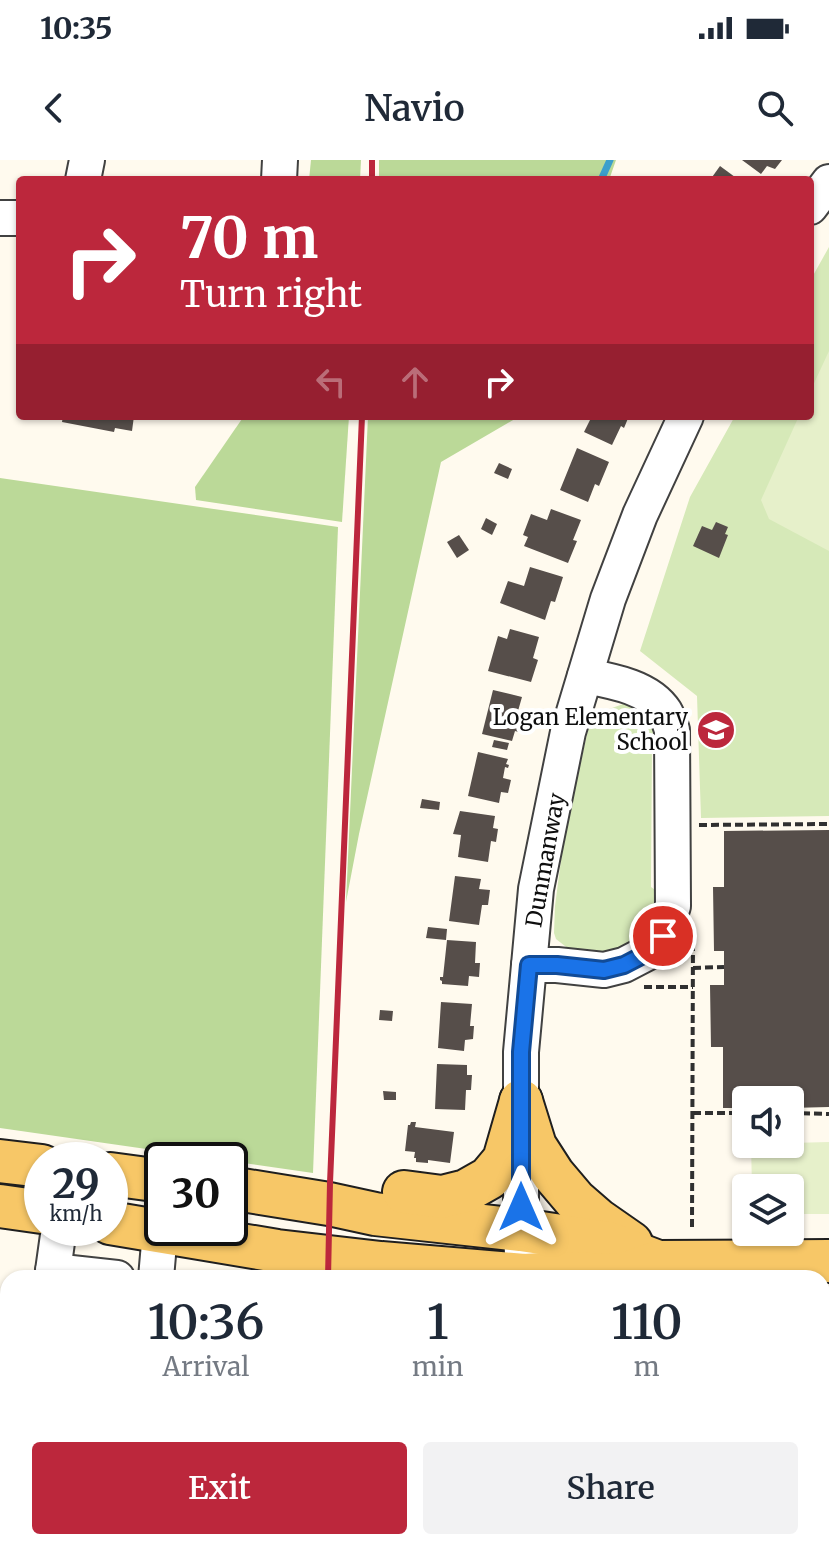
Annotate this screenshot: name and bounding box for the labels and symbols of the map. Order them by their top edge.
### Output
place label: Logan Elementary School [493,703,688,756]
school or university icon: Logan Elementary School [695,709,737,751]
street label: Dunmanway [519,791,571,929]
pin [629,902,697,970]
speed limit sign: 30 [144,1142,248,1246]
position arrow [479,1165,563,1249]

